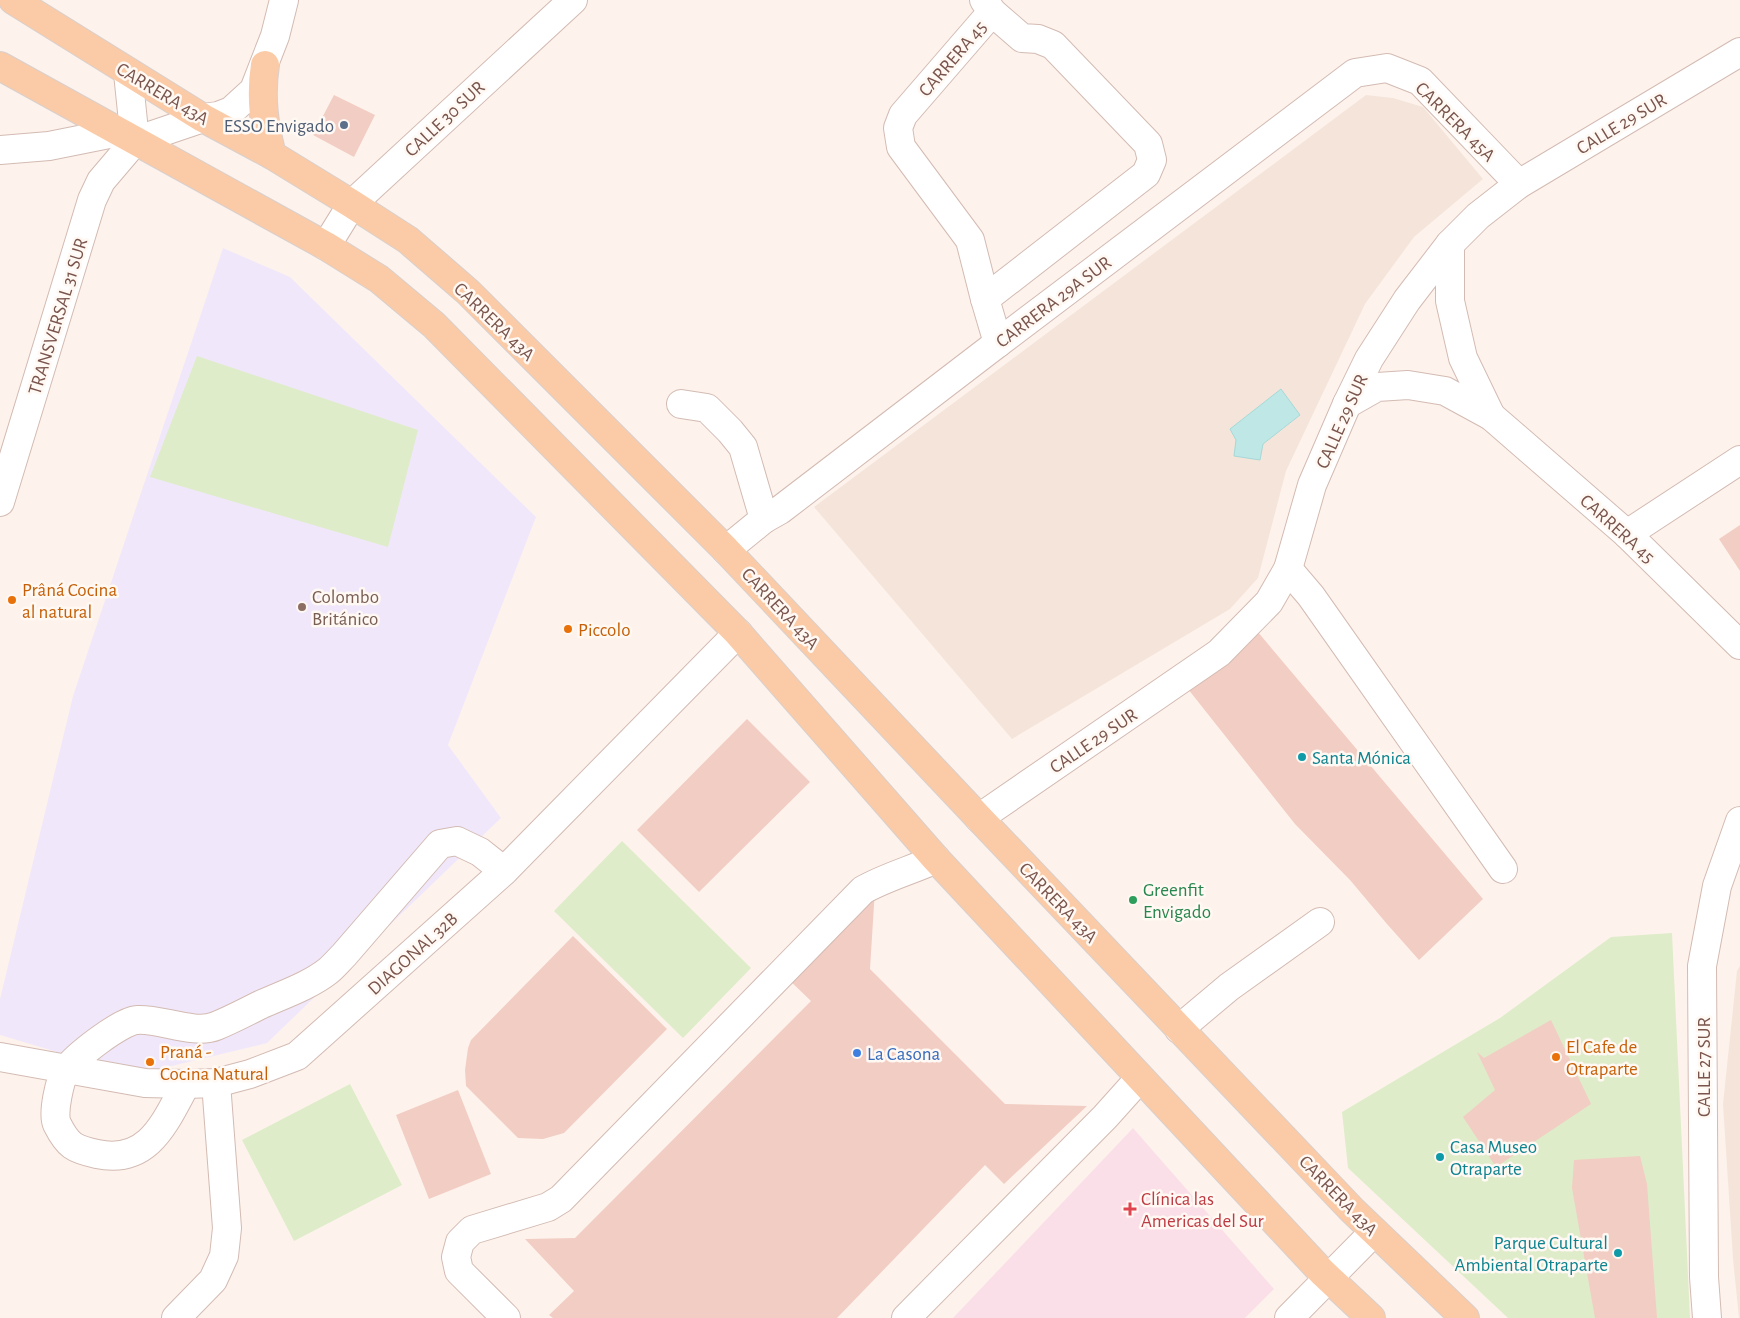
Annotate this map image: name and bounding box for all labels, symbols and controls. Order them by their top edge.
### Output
street label: CARRERA 45 [916,18,991,100]
street label: CARRERA 43A [113,59,212,129]
street label: CALLE 30 SUR [401,78,489,161]
street label: CARRERA 45A [1412,79,1498,165]
street label: CALLE 29 SUR [1574,90,1670,158]
place label: ESSO Envigado [224,117,334,136]
marker: ESSO Envigado [338,119,350,131]
street label: TRANSVERSAL 31 SUR [26,236,91,397]
street label: CARRERA 29A SUR [993,253,1115,352]
street label: CARRERA 43A [450,279,538,365]
street label: CALLE 29 SUR [1313,372,1372,472]
street label: CARRERA 45 [1576,491,1658,567]
street label: CARRERA 43A [738,565,822,653]
place label: Prâná Cocina al natural [22,581,117,622]
place label: Colombo Británico [312,588,379,629]
marker: Prâná Cocina al natural [6,594,18,606]
marker: Colombo Británico [296,601,308,613]
place label: Piccolo [578,621,630,640]
marker: Piccolo [562,623,574,635]
street label: CALLE 29 SUR [1047,705,1141,777]
place label: Santa Mónica [1312,749,1411,768]
marker: Santa Mónica [1296,751,1308,763]
street label: CARRERA 43A [1015,859,1101,947]
place label: Greenfit Envigado [1143,881,1211,922]
marker: Greenfit Envigado [1127,894,1139,906]
street label: DIAGONAL 32B [365,909,461,999]
street label: CALLE 27 SUR [1695,1017,1714,1117]
place label: El Cafe de Otraparte [1566,1038,1638,1079]
place label: Praná - Cocina Natural [160,1043,269,1084]
place label: La Casona [867,1045,940,1064]
marker: La Casona [851,1047,863,1059]
marker: El Cafe de Otraparte [1550,1051,1562,1063]
marker: Praná - Cocina Natural [144,1056,156,1068]
place label: Casa Museo Otraparte [1450,1138,1537,1179]
marker: Casa Museo Otraparte [1434,1151,1446,1163]
street label: CARRERA 43A [1295,1152,1381,1240]
place label: Clínica las Americas del Sur [1141,1190,1264,1231]
marker: Clínica las Americas del Sur [1123,1202,1137,1216]
place label: Parque Cultural Ambiental Otraparte [1455,1234,1608,1275]
marker: Parque Cultural Ambiental Otraparte [1612,1247,1624,1259]

